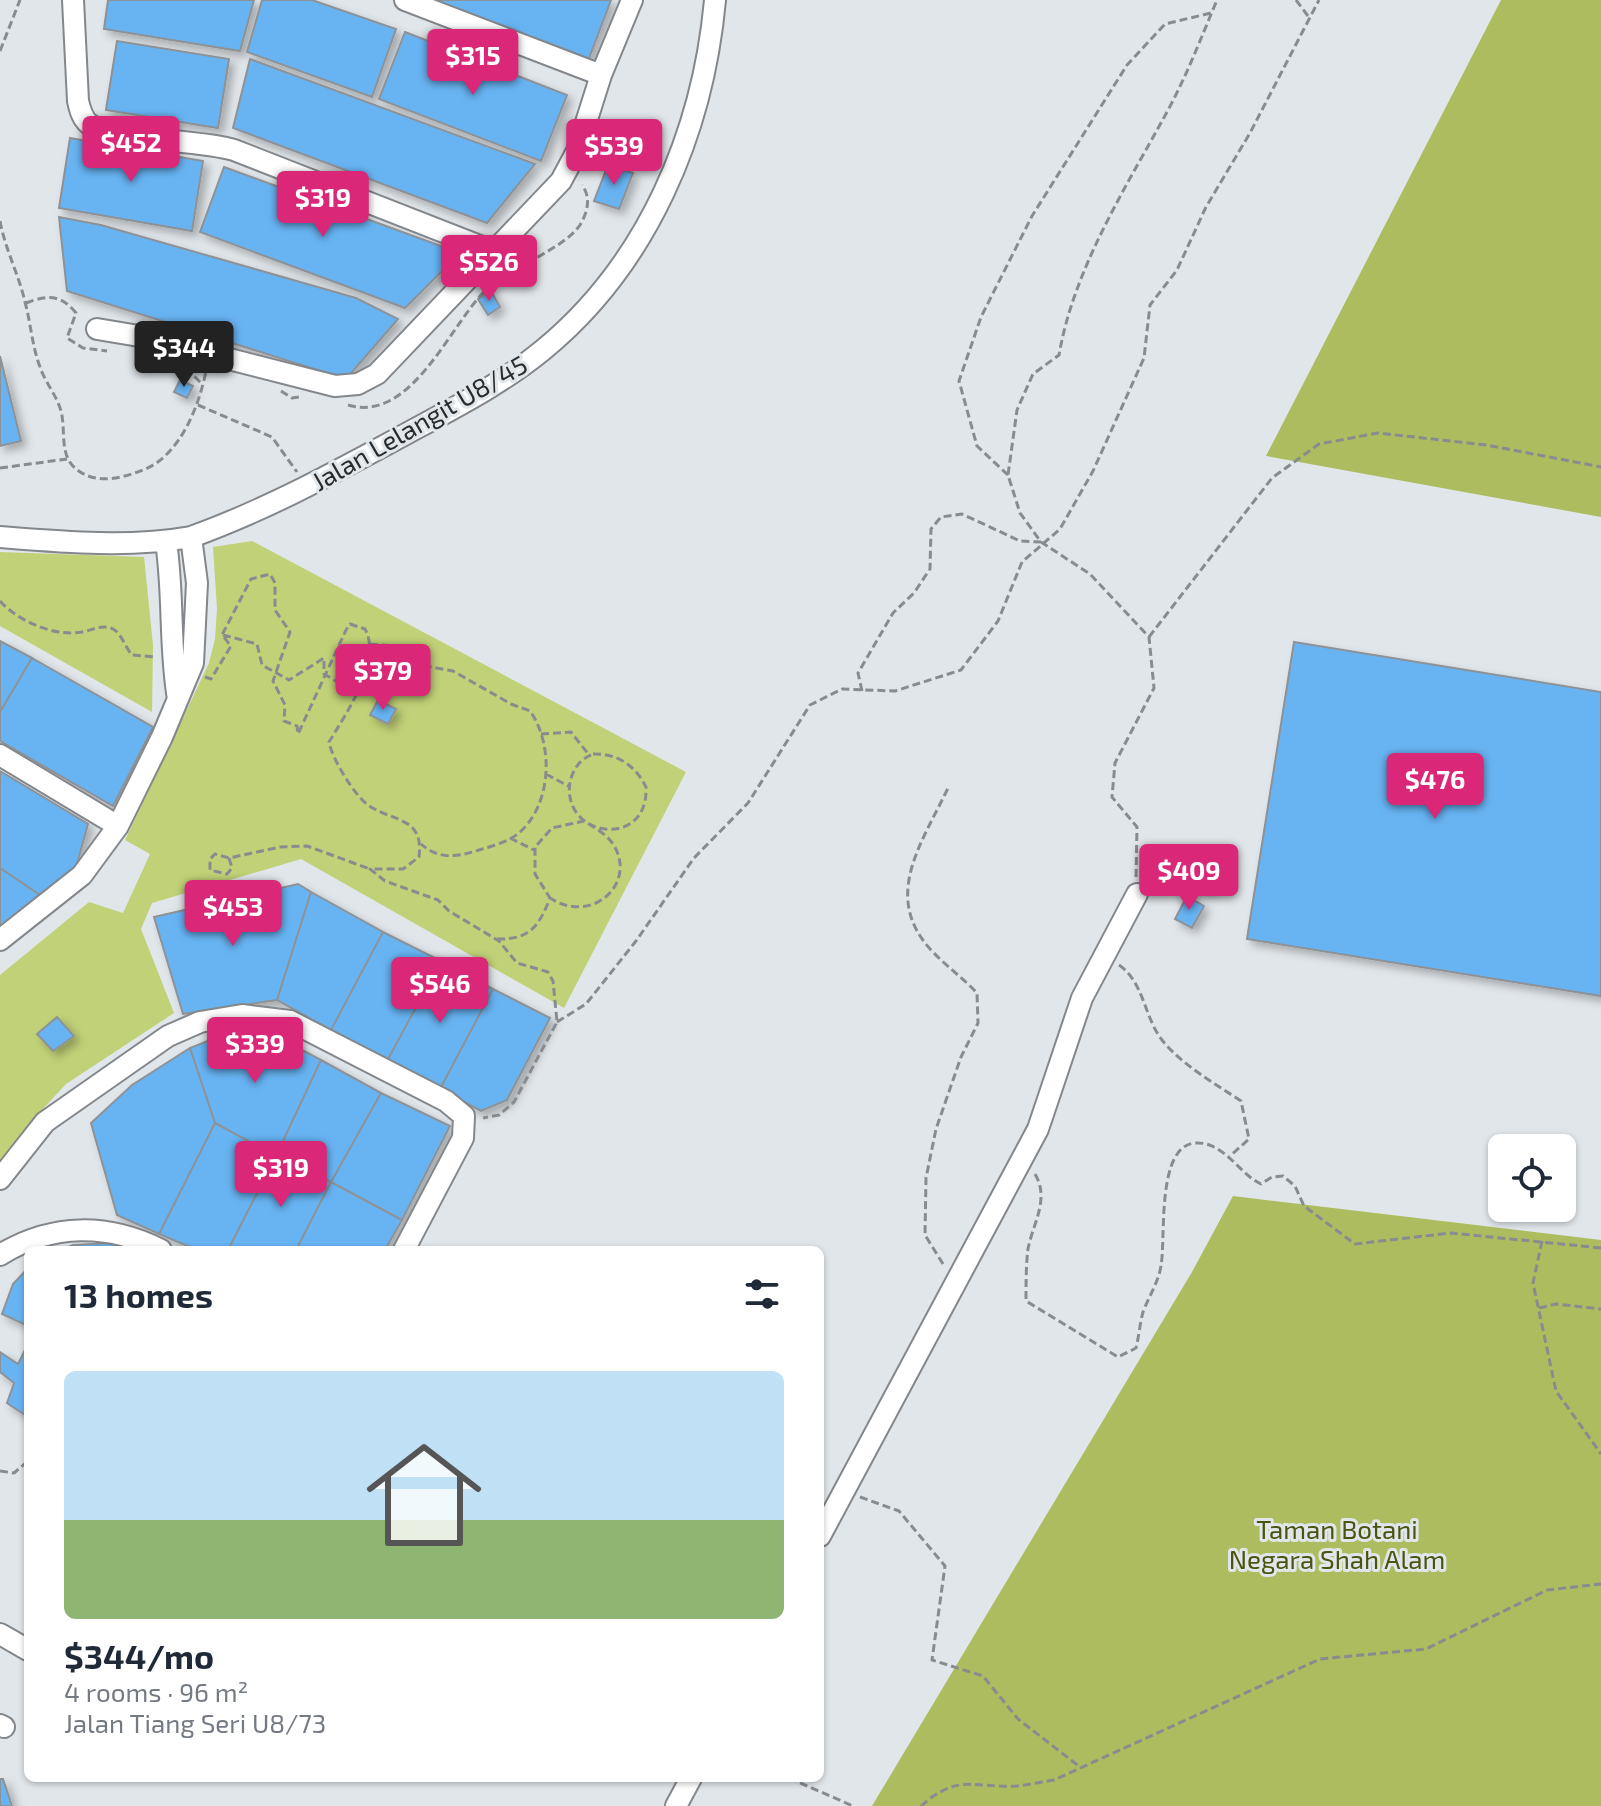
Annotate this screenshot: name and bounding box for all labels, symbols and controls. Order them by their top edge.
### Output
pin: $315 [426,29,520,97]
text: $315 [445,39,501,70]
pin: $452 [84,116,178,184]
pin: $539 [567,119,661,187]
text: $452 [100,126,162,157]
text: $539 [584,129,644,160]
pin: $319 [276,171,370,239]
text: $319 [295,181,351,212]
pin: $526 [442,235,536,303]
text: $526 [459,245,519,276]
pin: $344 [137,321,231,389]
text: $344 [153,331,215,362]
street label: Jalan Lelangit U8/45 [306,348,532,496]
pin: $379 [336,644,430,712]
text: $379 [354,654,412,685]
pin: $476 [1388,753,1482,821]
text: $476 [1405,763,1465,794]
pin: $409 [1142,844,1236,912]
text: $409 [1157,854,1221,885]
pin: $453 [186,880,280,948]
text: $453 [203,890,263,921]
pin: $546 [393,957,487,1025]
text: $546 [409,967,471,998]
pin: $339 [208,1017,302,1085]
text: $339 [225,1027,285,1058]
map controls [1488,1134,1576,1222]
button: locate [1488,1134,1576,1222]
pin: $319 [234,1141,328,1209]
text: $319 [253,1151,309,1182]
icon: filters [740,1272,784,1316]
text: 13 homes [64,1274,213,1315]
icon: home [352,1423,496,1567]
park label: Taman Botani Negara Shah Alam [1229,1513,1445,1574]
text: $344/mo [64,1635,214,1676]
text: 4 rooms · 96 m² [64,1676,248,1707]
text: Jalan Tiang Seri U8/73 [64,1707,326,1738]

